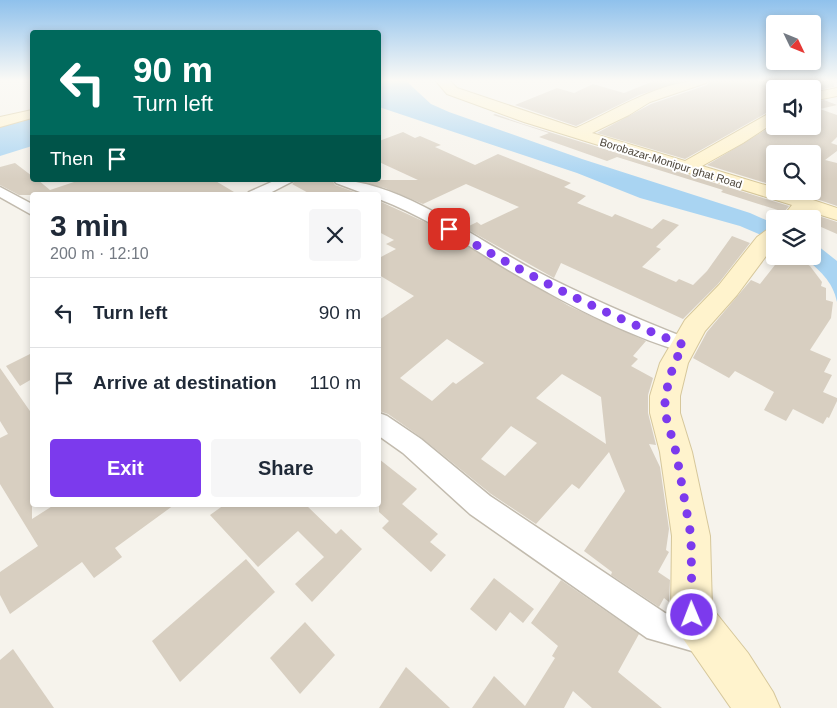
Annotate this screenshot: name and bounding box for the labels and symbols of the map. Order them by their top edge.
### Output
north arrow [766,15,821,70]
street label: Borobazar-Monipur ghat Road [598,136,744,190]
pin [428,208,470,250]
position arrow [665,588,717,640]

